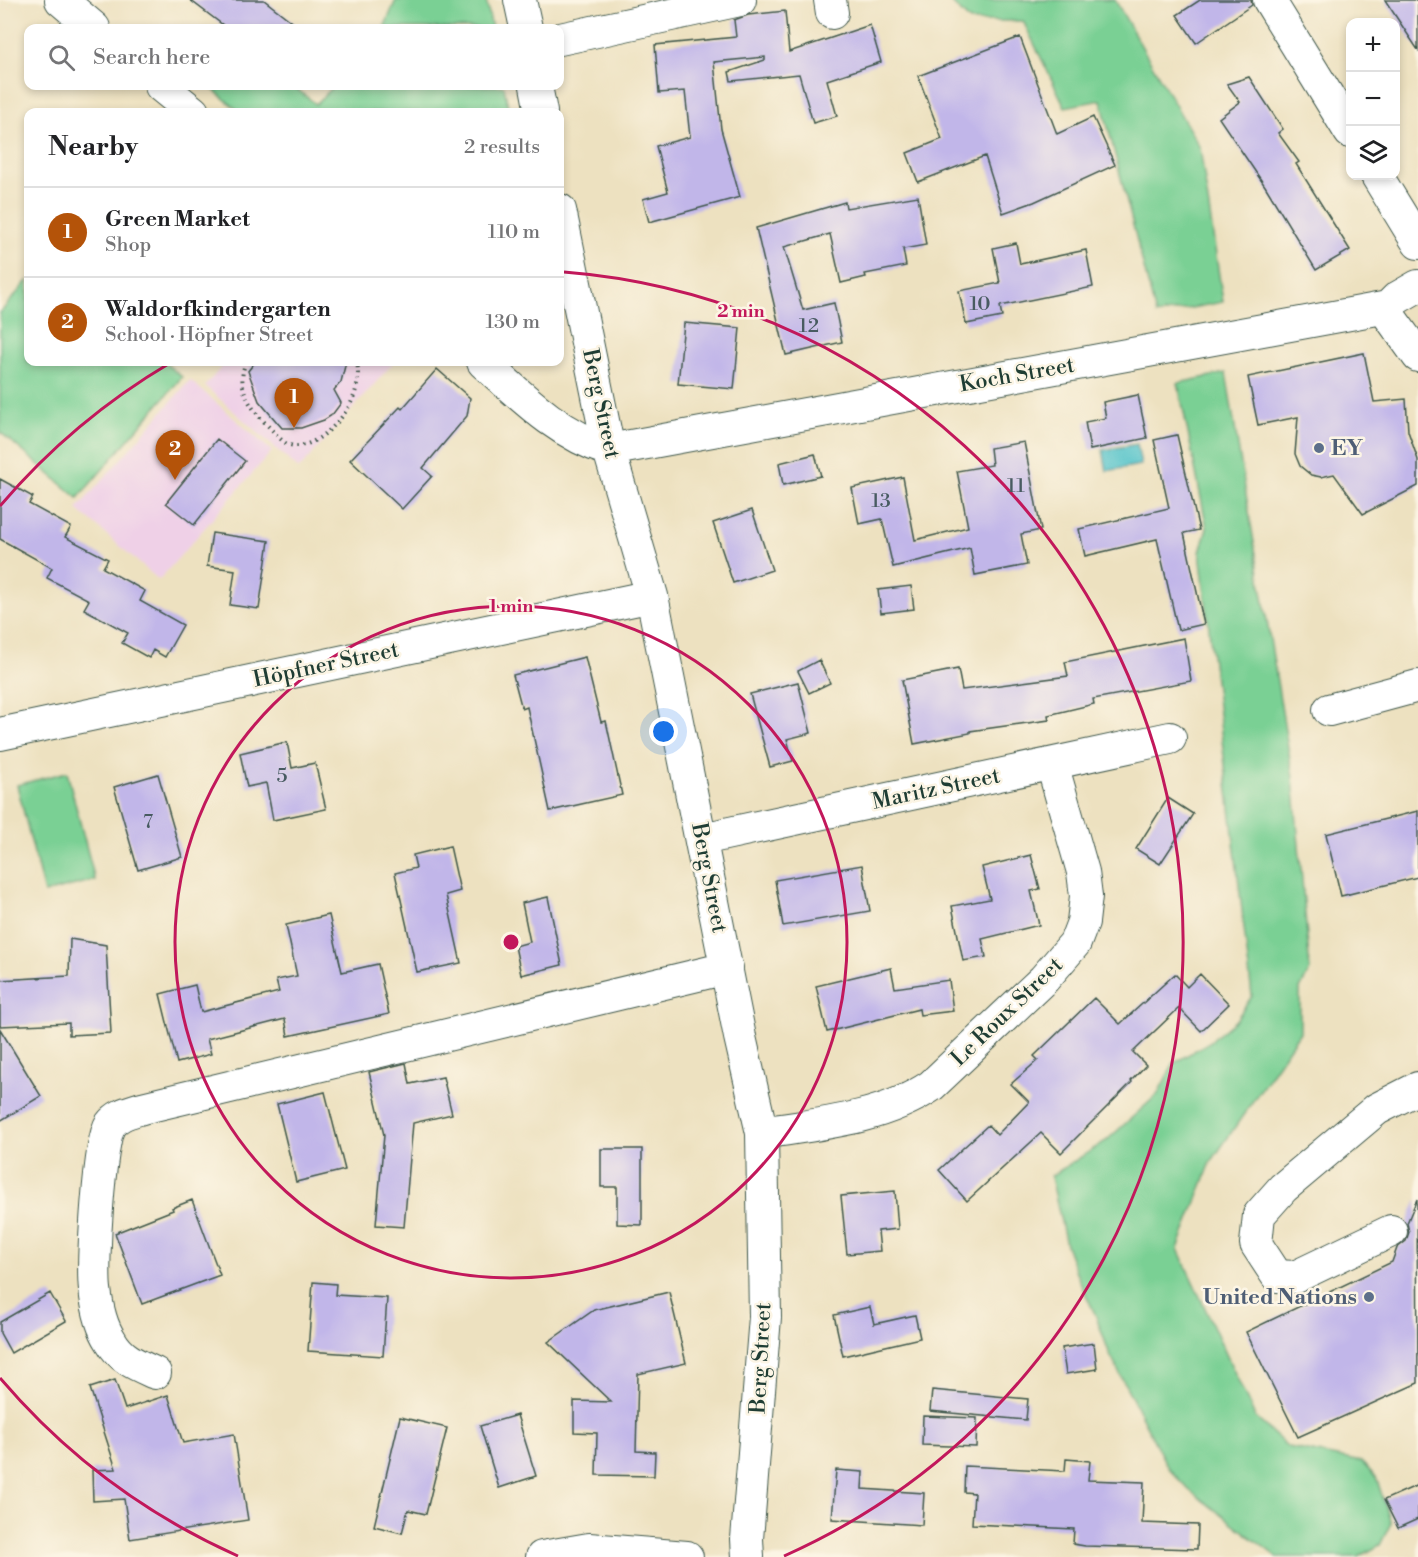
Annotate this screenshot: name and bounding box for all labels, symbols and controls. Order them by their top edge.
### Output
map controls [1346,18,1400,180]
button: + [1346,18,1400,72]
search box [24,24,564,90]
icon: search [45,41,78,74]
text: Search here [93,44,210,71]
button: − [1346,72,1400,126]
button: layers [1346,126,1400,180]
text: Nearby [48,131,138,163]
text: 2 results [464,135,540,160]
text: Green Market [105,206,250,233]
text: 1 [63,220,72,245]
text: 110 m [488,220,540,245]
text: Shop [105,233,151,258]
house number: 10 [969,292,991,317]
text: Waldorfkindergarten [105,296,331,323]
text: 2 min [717,300,765,323]
text: 2 [61,310,74,335]
text: 130 m [485,310,540,335]
house number: 12 [799,314,819,339]
text: School · Höpfner Street [105,323,313,348]
street label: Berg Street [576,346,626,462]
street label: Koch Street [957,352,1077,398]
pin: 1 [274,378,314,428]
pin: 2 [156,430,195,480]
place label: EY [1331,435,1363,462]
marker: EY [1312,441,1326,455]
house number: 11 [1007,474,1025,499]
house number: 13 [871,489,891,514]
text: 1 min [489,595,533,618]
street label: Höpfner Street [251,636,402,694]
your location [649,717,678,746]
street label: Maritz Street [870,762,1003,816]
house number: 5 [276,764,288,789]
house number: 7 [143,810,153,835]
street label: Berg Street [685,820,733,936]
centre of rings [501,932,521,952]
street label: Le Roux Street [945,952,1069,1072]
place label: United Nations [1203,1284,1357,1311]
marker: United Nations [1362,1290,1376,1304]
street label: Berg Street [745,1301,777,1415]

